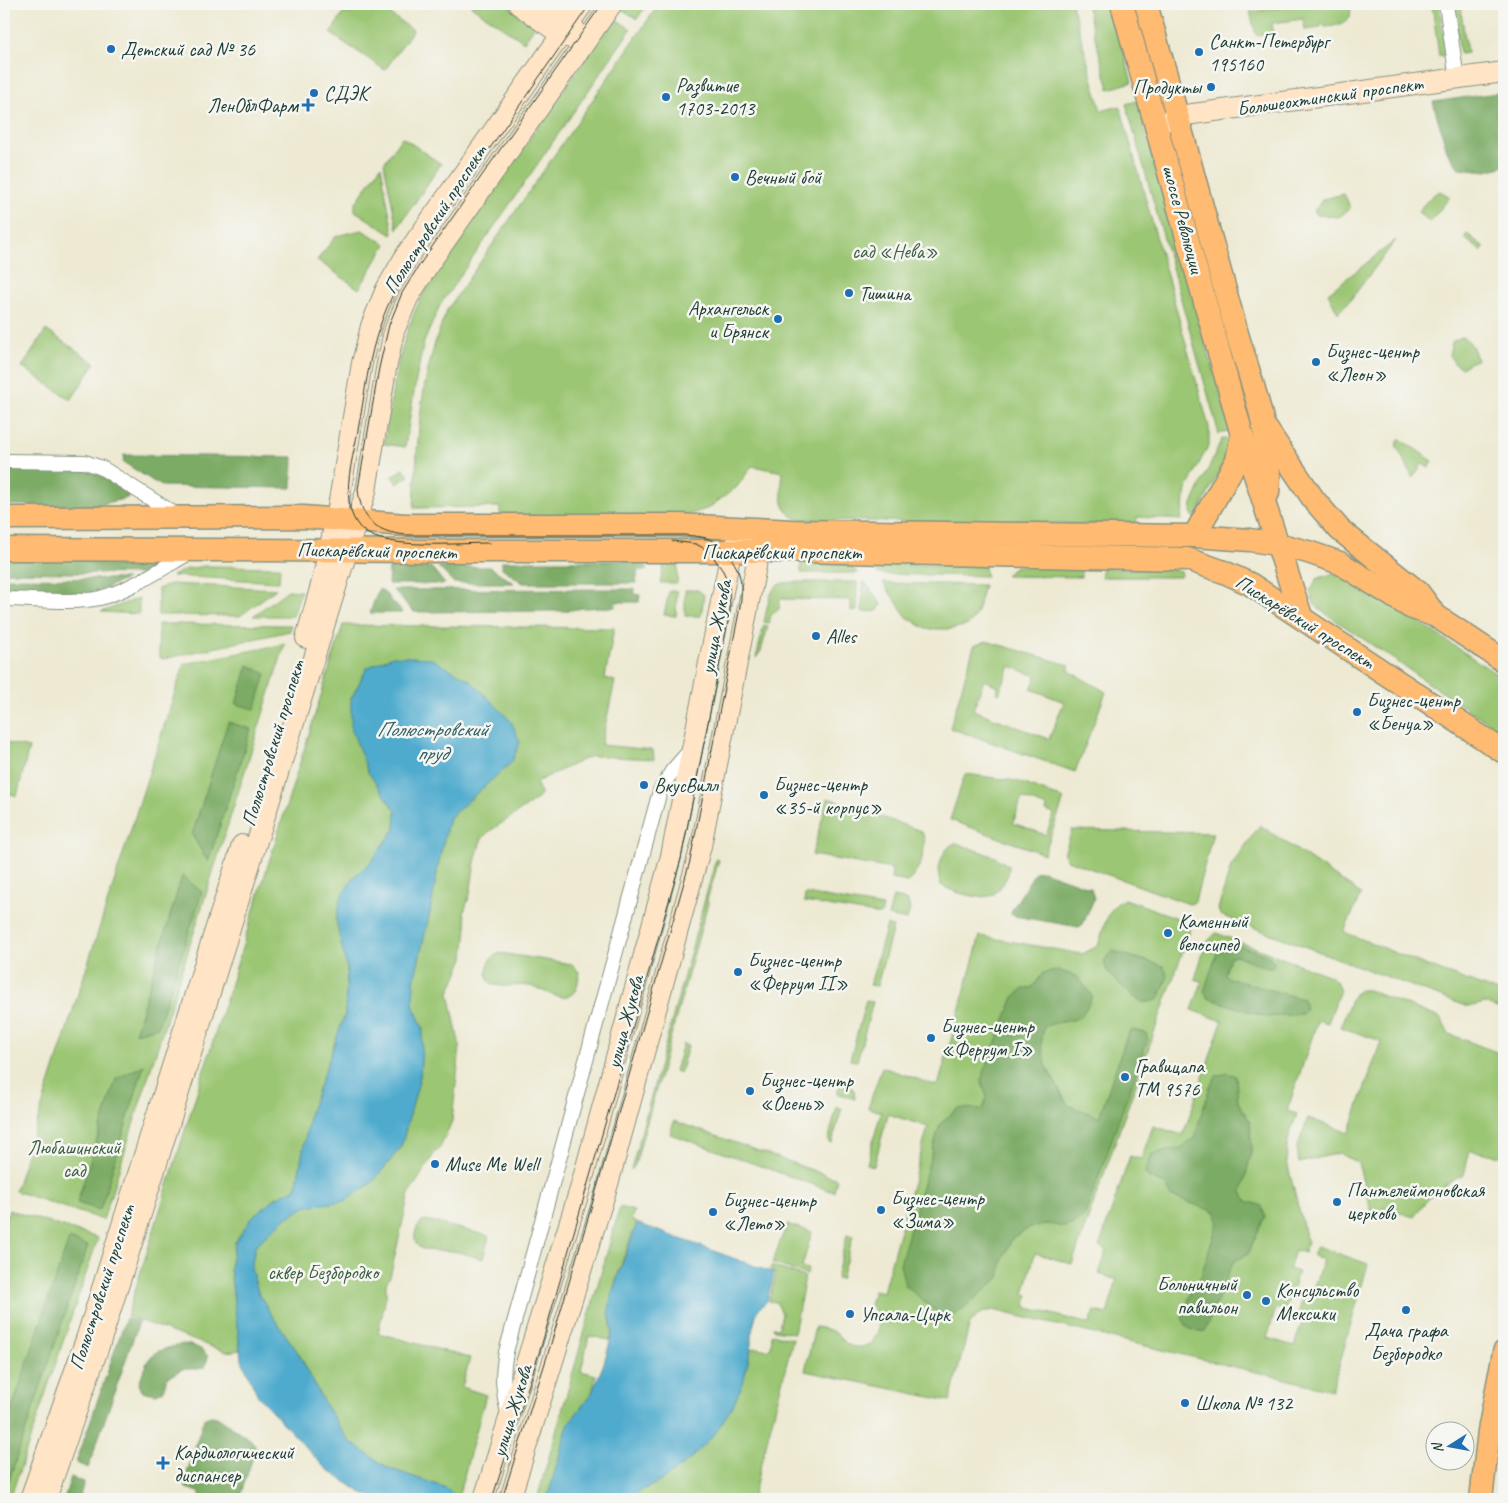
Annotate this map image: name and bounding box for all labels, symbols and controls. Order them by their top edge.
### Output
place label: Санкт-Петербург 195160 [1209,29,1332,77]
place label: Детский сад № 36 [121,37,256,62]
marker: Детский сад № 36 [105,43,117,55]
marker: Санкт-Петербург 195160 [1193,46,1205,58]
street label: Большеохтинский проспект [1235,70,1425,121]
place label: Развитие 1703-2013 [676,73,757,121]
place label: Продукты [1133,75,1202,100]
place label: СДЭК [324,81,372,106]
marker: Продукты [1205,81,1217,93]
marker: СДЭК [308,87,320,99]
marker: Развитие 1703-2013 [660,91,672,103]
place label: ЛенОблФарм [207,93,299,118]
marker: ЛенОблФарм [302,99,314,111]
street label: Полюстровский проспект [378,139,493,298]
street label: шоссе Революции [1157,162,1210,277]
place label: Вечный бой [745,165,823,190]
marker: Вечный бой [729,171,741,183]
park label: сад «Нева» [852,239,938,264]
place label: Тишина [859,281,912,306]
marker: Тишина [843,287,855,299]
place label: Архангельск и Брянск [688,296,770,344]
marker: Архангельск и Брянск [772,313,784,325]
place label: Бизнес-центр «Леон» [1326,339,1421,387]
marker: Бизнес-центр «Леон» [1310,356,1322,368]
street label: Пискарёвский проспект [297,537,458,565]
street label: Пискарёвский проспект [702,540,863,565]
street label: Пискарёвский проспект [1231,569,1380,675]
street label: улица Жукова [694,576,738,677]
place label: Alles [826,624,858,649]
marker: Alles [810,630,822,642]
street label: Полюстровский проспект [236,656,310,829]
place label: Бизнес-центр «Бенуа» [1367,688,1462,736]
marker: Бизнес-центр «Бенуа» [1351,706,1363,718]
water label: Полюстровский пруд [377,716,491,766]
place label: Бизнес-центр «35-й корпус» [774,772,882,820]
place label: ВкусВилл [654,773,720,798]
marker: ВкусВилл [638,779,650,791]
marker: Бизнес-центр «35-й корпус» [758,789,770,801]
place label: Каменный велосипед [1178,909,1250,957]
marker: Каменный велосипед [1162,927,1174,939]
place label: Бизнес-центр «Феррум II» [748,948,848,996]
marker: Бизнес-центр «Феррум II» [732,966,744,978]
street label: улица Жукова [600,971,650,1072]
place label: Бизнес-центр «Феррум I» [941,1014,1036,1062]
marker: Бизнес-центр «Феррум I» [925,1032,937,1044]
place label: Гравицапа ТМ 9576 [1135,1054,1205,1102]
place label: Бизнес-центр «Осень» [760,1068,855,1116]
marker: Гравицапа ТМ 9576 [1119,1071,1131,1083]
marker: Бизнес-центр «Осень» [744,1085,756,1097]
park label: Любашинский сад [27,1135,122,1183]
place label: Muse Me Well [445,1152,542,1177]
marker: Muse Me Well [429,1158,441,1170]
place label: Пантелеймоновская церковь [1347,1178,1485,1226]
place label: Бизнес-центр «Зима» [891,1186,986,1234]
place label: Бизнес-центр «Лето» [723,1188,818,1236]
marker: Пантелеймоновская церковь [1331,1196,1343,1208]
street label: Полюстровский проспект [63,1200,141,1373]
marker: Бизнес-центр «Зима» [875,1204,887,1216]
marker: Бизнес-центр «Лето» [707,1206,719,1218]
park label: сквер Безбородко [268,1260,380,1285]
place label: Больничный павильон [1157,1272,1239,1320]
place label: Консульство Мексики [1276,1278,1359,1326]
marker: Больничный павильон [1241,1289,1253,1301]
marker: Консульство Мексики [1260,1295,1272,1307]
place label: Упсала-Цирк [860,1302,951,1327]
marker: Дача графа Безбородко [1400,1304,1412,1316]
marker: Упсала-Цирк [844,1308,856,1320]
place label: Дача графа Безбородко [1364,1318,1449,1367]
street label: улица Жукова [486,1360,538,1461]
place label: Школа № 132 [1195,1391,1294,1416]
marker: Школа № 132 [1179,1397,1191,1409]
north arrow [1426,1420,1476,1470]
place label: Кардиологический диспансер [174,1440,295,1488]
text: N [1428,1440,1447,1454]
marker: Кардиологический диспансер [156,1456,170,1470]

